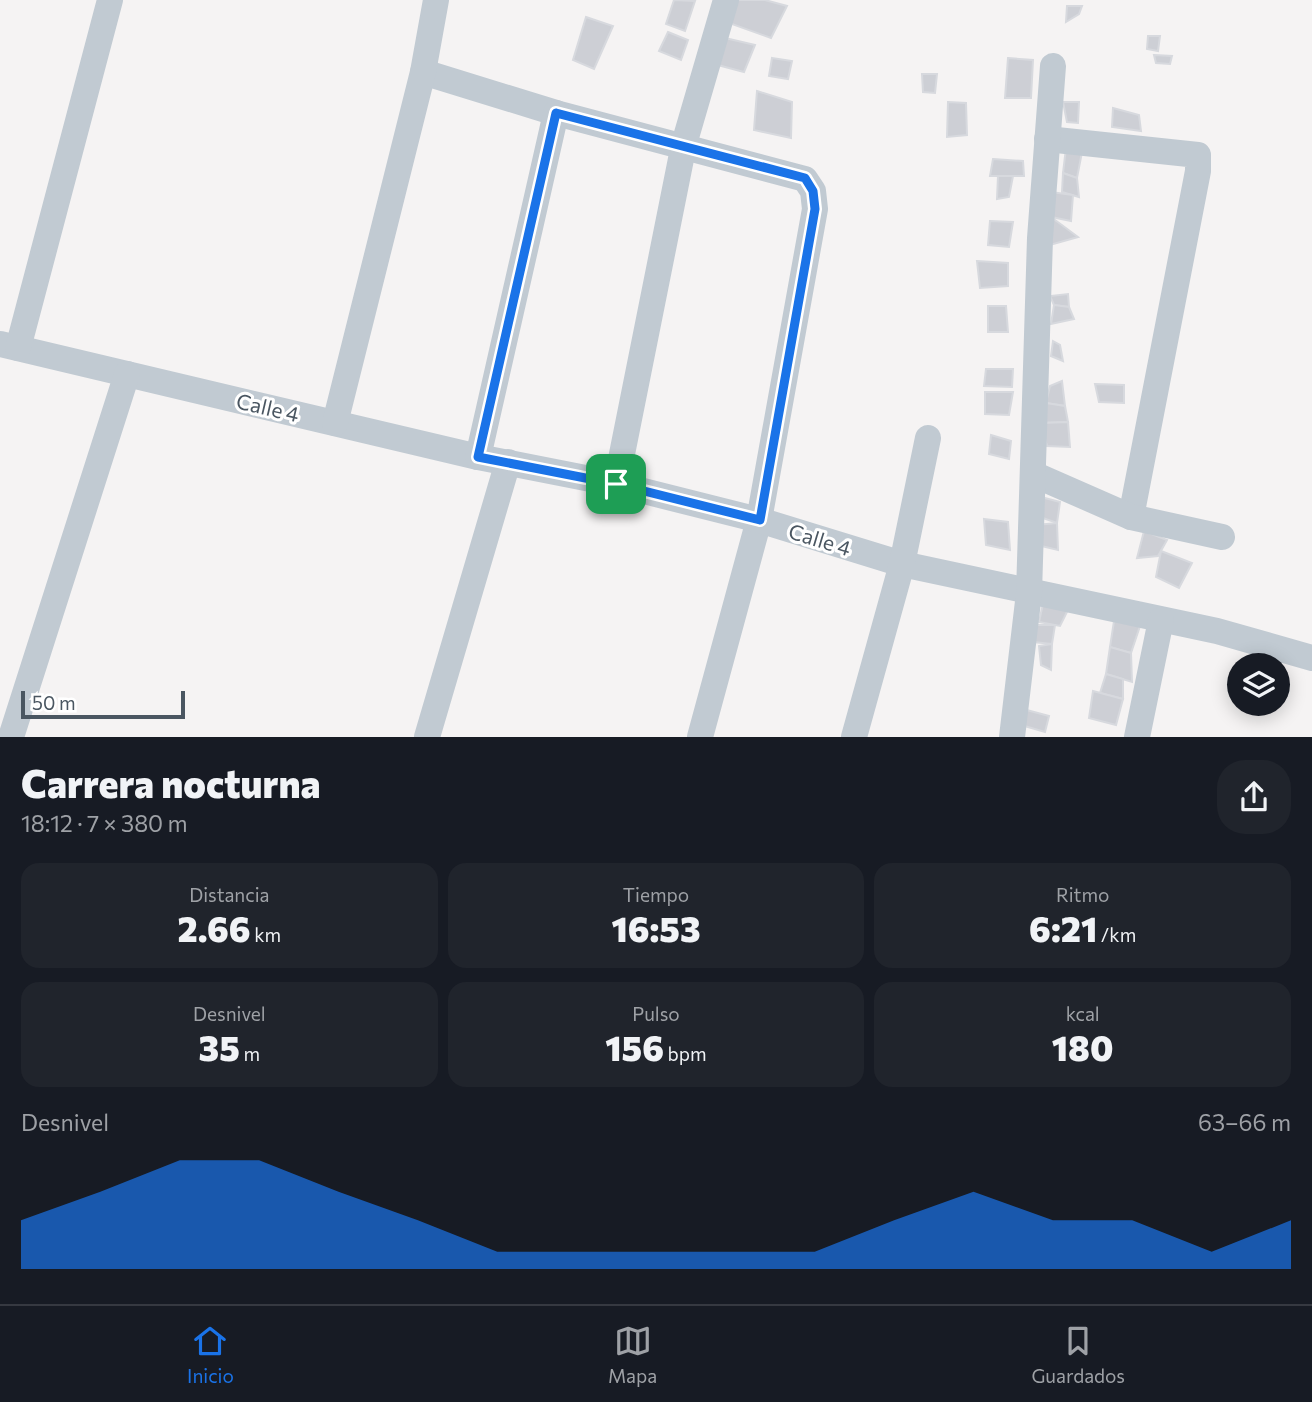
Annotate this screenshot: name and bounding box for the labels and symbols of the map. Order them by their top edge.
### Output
street label: Calle 4 [234,388,302,426]
pin [586,454,646,514]
street label: Calle 4 [786,518,855,560]
scale bar [21,688,186,720]

